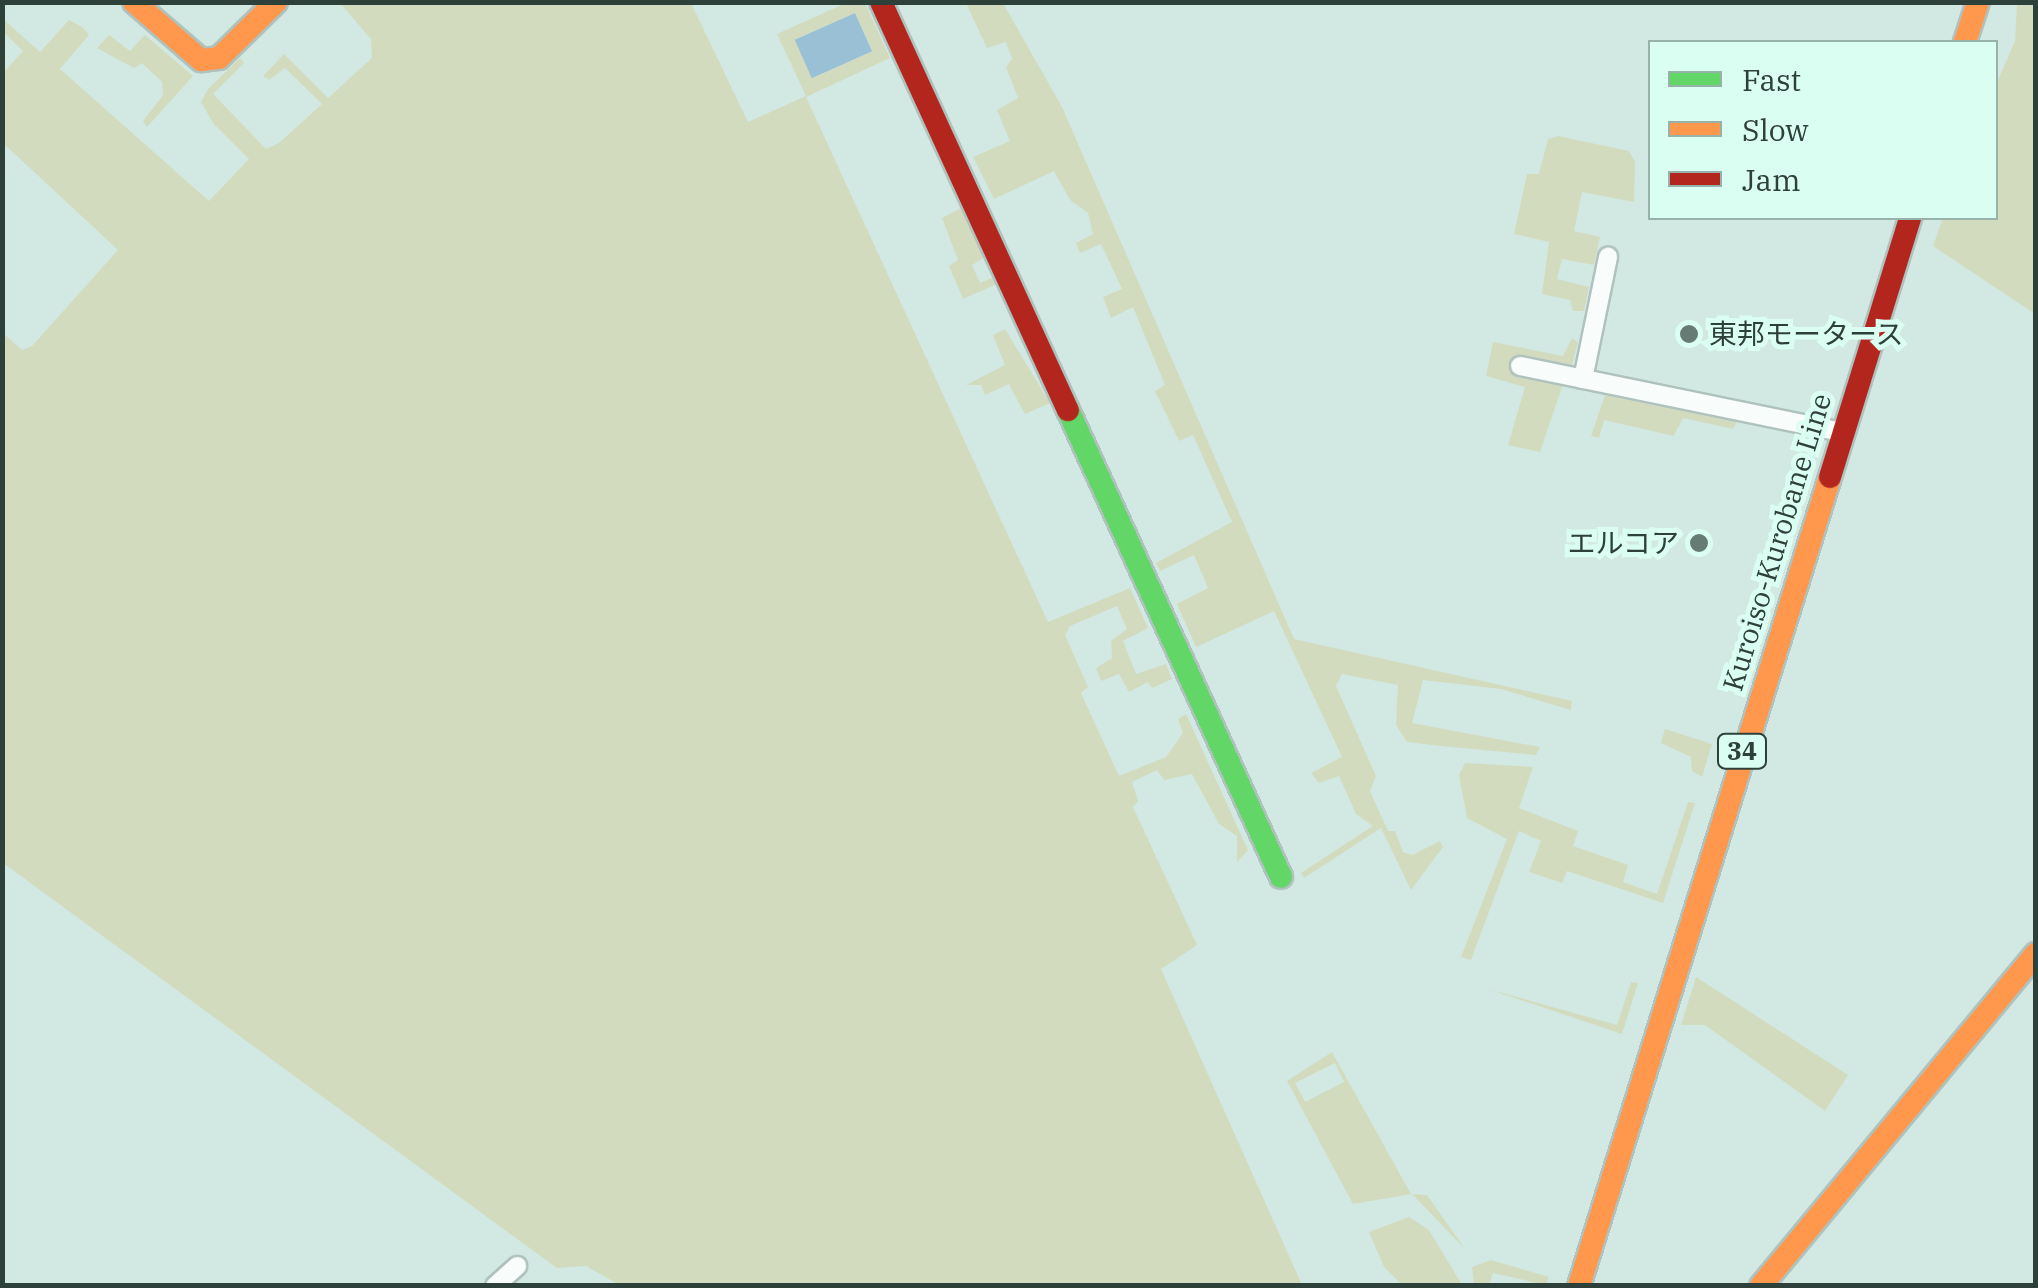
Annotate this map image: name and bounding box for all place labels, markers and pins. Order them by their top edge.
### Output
place label: 東邦モータース [1709,317,1905,351]
marker: 東邦モータース [1678,323,1700,345]
place label: エルコア [1567,526,1679,560]
marker: エルコア [1688,532,1710,554]

